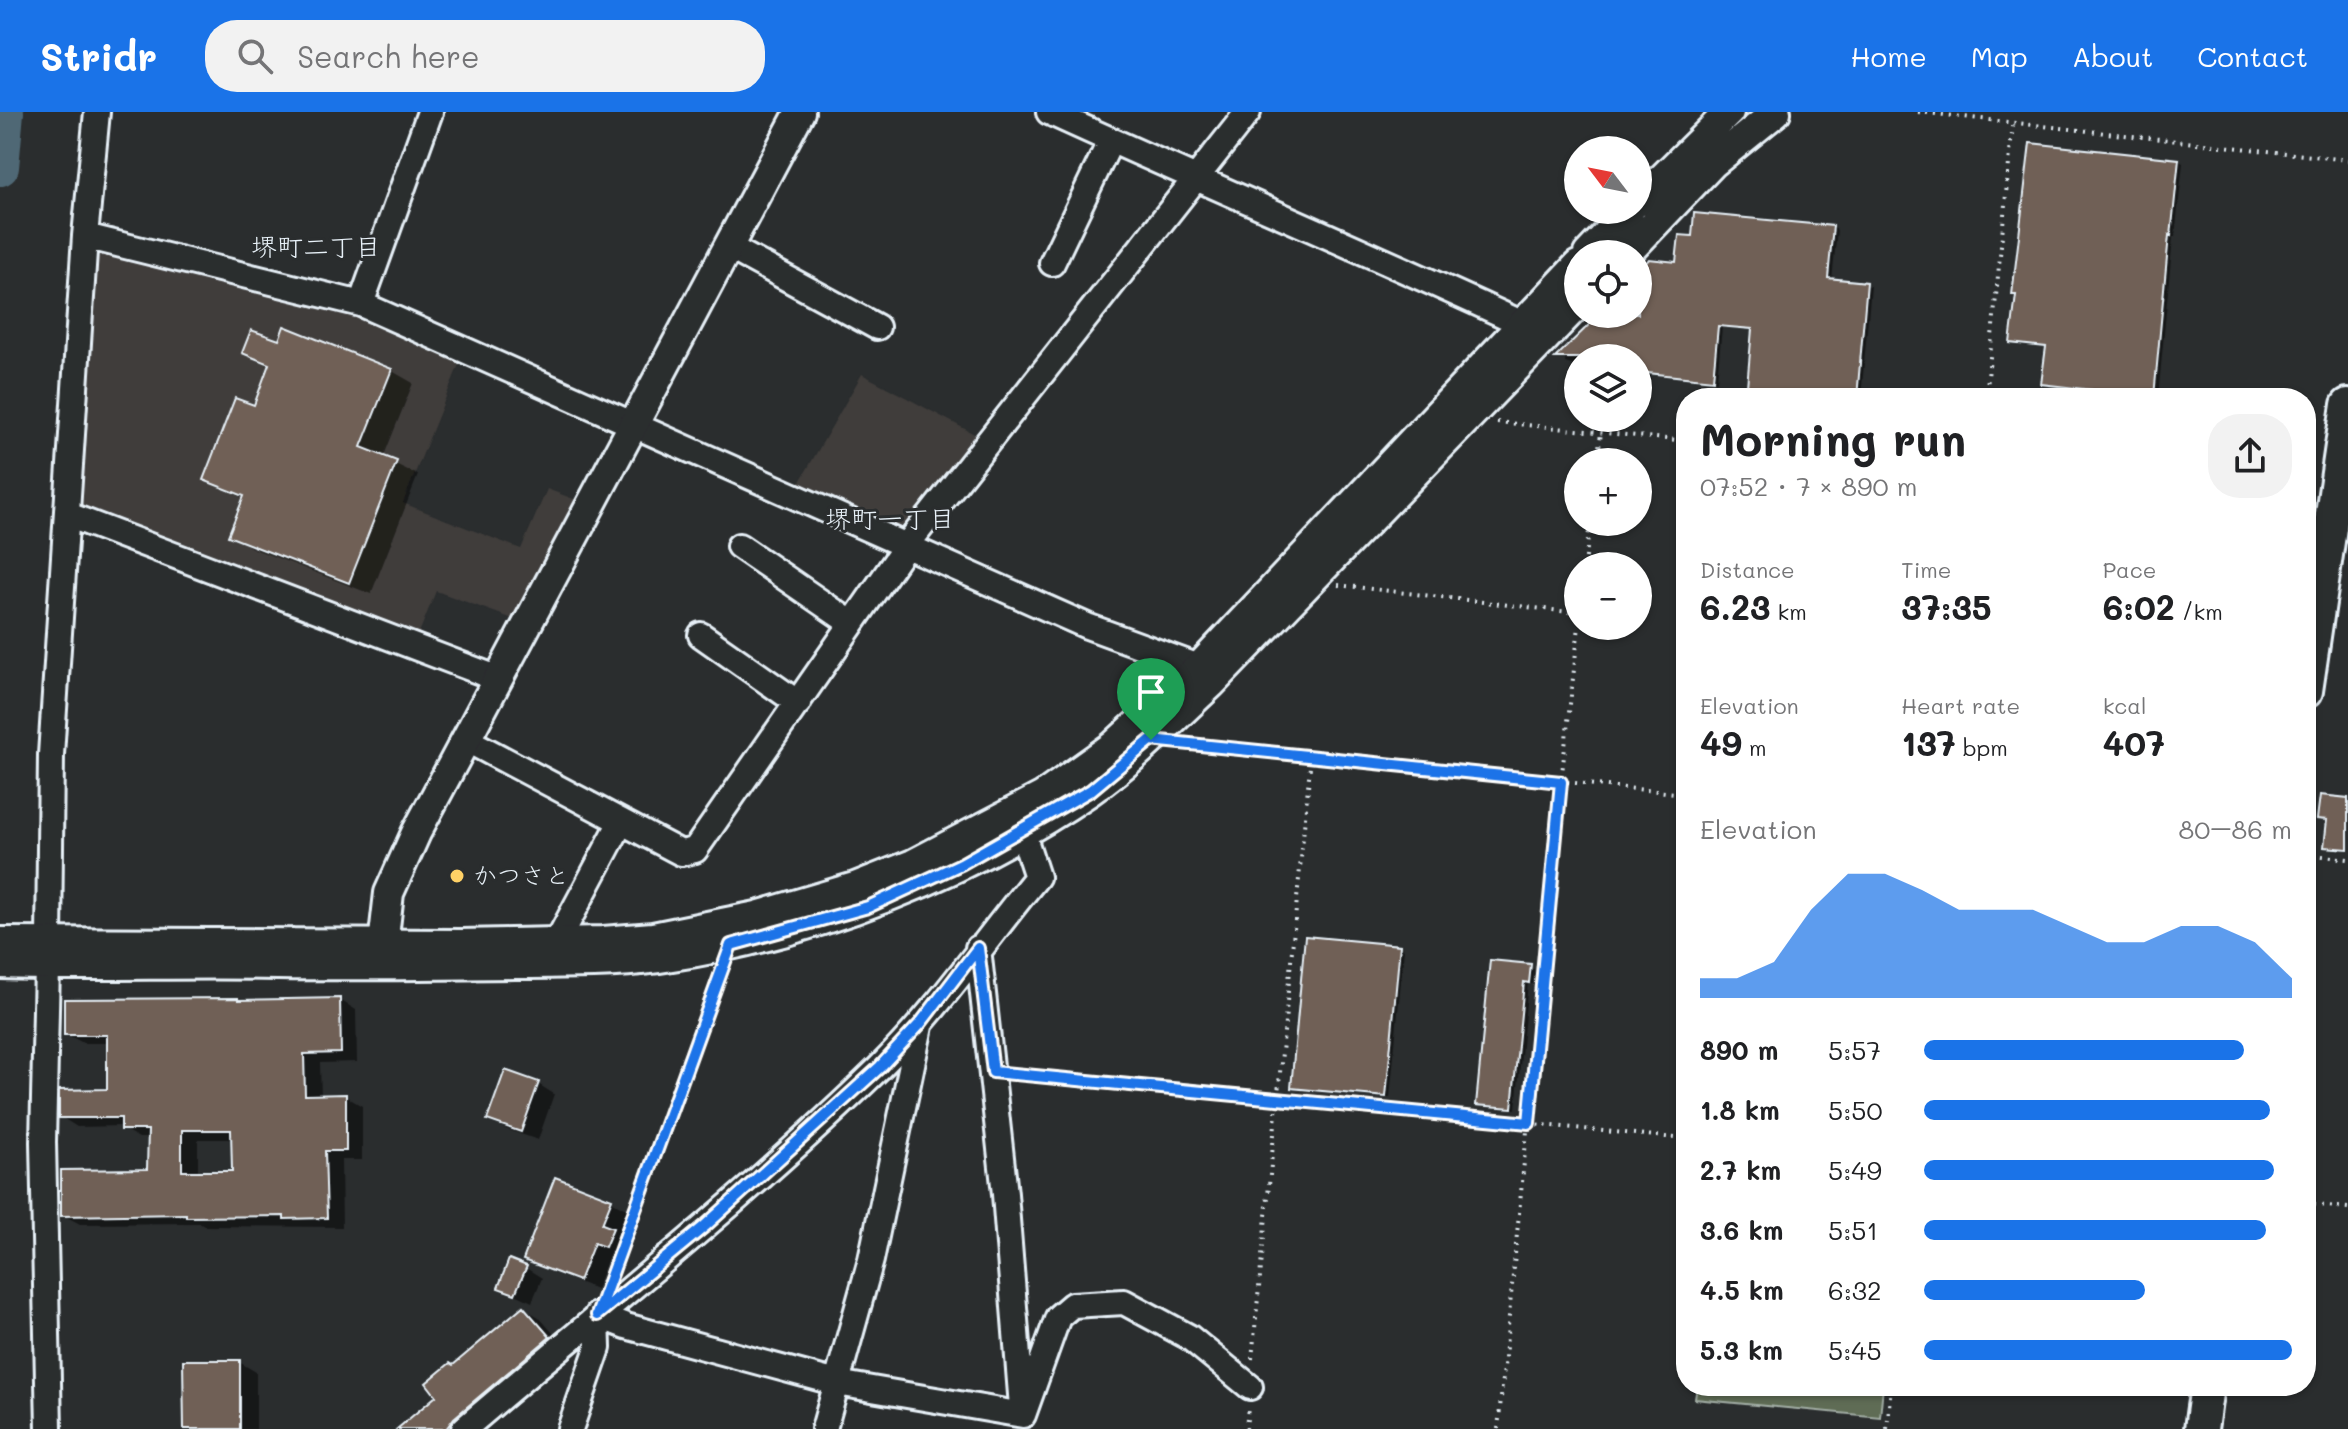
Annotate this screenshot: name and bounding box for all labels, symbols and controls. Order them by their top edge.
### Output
search box [205,20,765,92]
text: Stridr [40,31,157,81]
icon: search [233,34,277,78]
text: Search here [297,36,480,76]
text: Home [1851,38,1927,74]
text: Map [1971,38,2028,74]
text: About [2072,38,2153,74]
text: Contact [2197,38,2308,74]
north arrow [1564,136,1652,224]
map controls [1564,136,1652,640]
district label: 堺町二丁目 [251,229,381,263]
button: locate [1564,240,1652,328]
button: layers [1564,344,1652,432]
text: Morning run [1700,410,1966,467]
button: share [2208,414,2292,498]
button: + [1564,448,1652,536]
text: 07:52 · 7 × 890 m [1700,469,1918,503]
district label: 堺町一丁目 [825,501,955,535]
button: − [1564,552,1652,640]
text: Distance [1700,555,1795,584]
text: Time [1901,555,1951,584]
text: Pace [2103,555,2156,584]
text: 6.23 [1700,584,1770,629]
text: 37:35 [1901,584,1992,629]
text: 6:02 [2103,584,2175,629]
text: km [1770,597,1807,626]
text: /km [2175,597,2223,626]
pin [1117,658,1185,740]
icon: arrive [1129,670,1173,714]
text: Elevation [1700,691,1799,720]
text: Heart rate [1901,691,2020,720]
text: kcal [2103,691,2147,720]
text: 49 [1700,720,1742,765]
text: 137 [1901,720,1956,765]
text: 407 [2103,720,2165,765]
text: m [1742,733,1767,762]
text: bpm [1956,733,2008,762]
text: Elevation [1700,812,1817,846]
text: 80–86 m [2178,812,2292,846]
place label: かつさと [473,859,569,890]
marker: かつさと [448,867,466,885]
text: 890 m [1700,1033,1778,1067]
text: 5:57 [1828,1033,1881,1067]
text: 1.8 km [1700,1093,1780,1127]
text: 5:50 [1828,1093,1882,1127]
text: 2.7 km [1700,1153,1781,1187]
text: 5:49 [1828,1153,1882,1187]
text: 3.6 km [1700,1213,1783,1247]
text: 5:51 [1828,1213,1878,1247]
text: 4.5 km [1700,1273,1784,1307]
text: 6:32 [1828,1273,1881,1307]
text: 5.3 km [1700,1333,1783,1367]
text: 5:45 [1828,1333,1882,1367]

